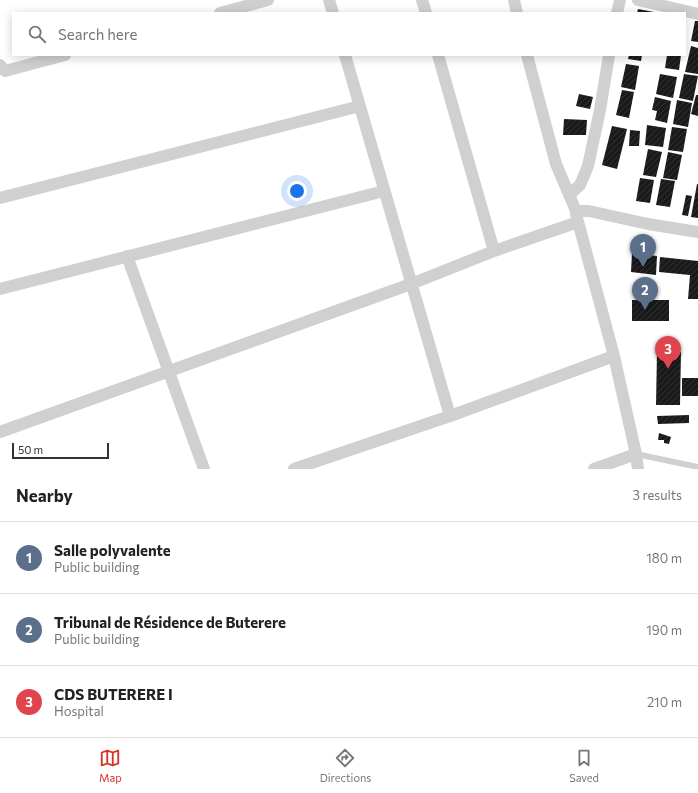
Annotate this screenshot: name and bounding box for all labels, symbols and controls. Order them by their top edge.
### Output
search box [12,12,686,56]
icon: search [26,23,48,45]
text: Search here [58,25,137,43]
your location [287,181,307,201]
pin: 1 [630,234,656,267]
pin: 2 [632,277,658,310]
pin: 3 [655,336,681,369]
scale bar [12,441,109,460]
text: 50 m [18,443,43,456]
text: Nearby [16,485,73,506]
text: 3 results [633,487,682,503]
text: Salle polyvalente [54,541,171,559]
text: 1 [26,550,32,566]
text: 180 m [646,550,682,566]
text: Public building [54,559,140,575]
text: Tribunal de Résidence de Buterere [54,613,286,631]
text: 2 [25,622,33,638]
text: 190 m [646,622,682,638]
text: Public building [54,631,140,647]
text: CDS BUTERERE I [54,685,173,703]
text: 3 [25,694,33,710]
text: 210 m [647,694,682,710]
text: Hospital [54,703,104,719]
tab: Map [99,747,122,784]
tab: Directions [320,747,371,784]
tab: Saved [569,747,599,784]

